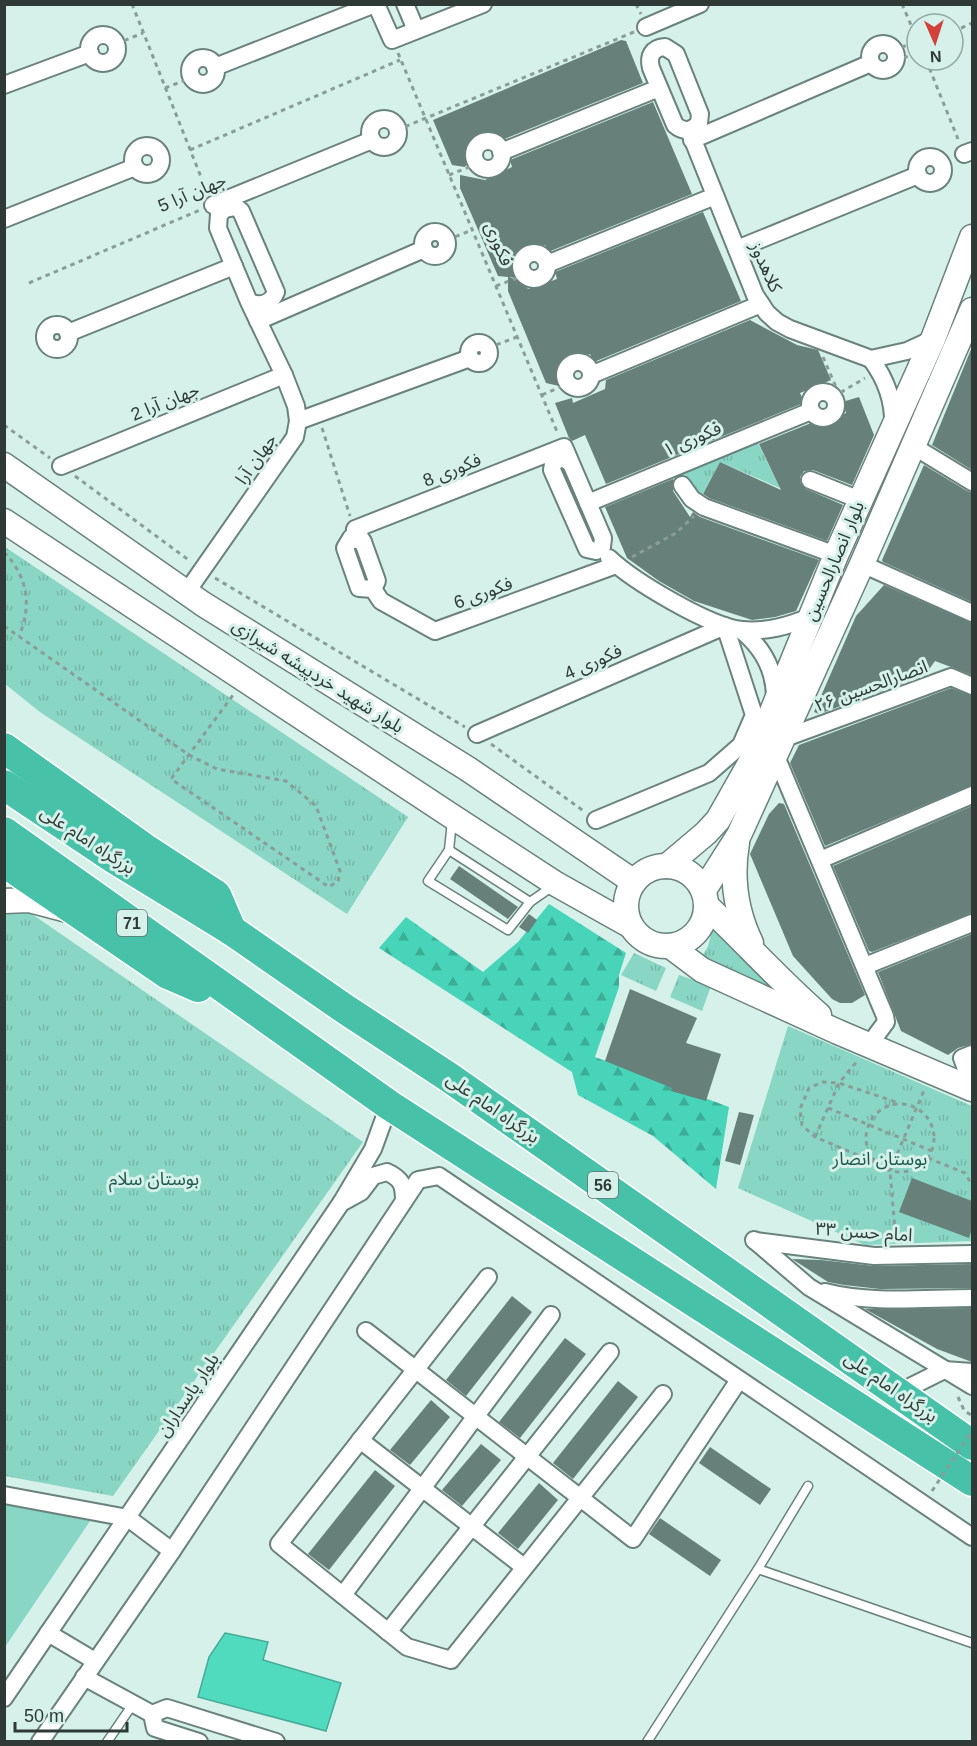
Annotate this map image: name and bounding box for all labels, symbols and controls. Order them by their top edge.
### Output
north arrow [905,12,965,72]
text: N [930,48,942,65]
street label: جهان آرا 5 [155,170,229,217]
street label: فکوری [480,219,517,269]
street label: کلاهدوز [745,238,786,296]
street label: جهان آرا 2 [128,379,202,426]
street label: فکوری ۱ [660,418,725,461]
street label: جهان آرا [231,430,281,489]
street label: فکوری 8 [420,449,484,492]
street label: بلوار انصارالحسین [800,498,869,624]
street label: فکوری 6 [451,573,515,614]
street label: بلوار شهید خردپیشه شیرازی [228,615,407,738]
street label: فکوری 4 [561,640,625,684]
street label: انصارالحسین ۲۶ [812,656,931,717]
street label: بزرگراه امام علی [35,802,139,881]
road number: 71 [117,910,147,936]
street label: بزرگراه امام علی [440,1069,543,1151]
park label: بوستان انصار [832,1149,927,1170]
park label: بوستان سلام [109,1169,199,1193]
road number: 56 [588,1172,618,1198]
street label: امام حسن ۳۳ [814,1219,913,1249]
street label: بزرگراه امام علی [838,1348,941,1430]
street label: بلوار پاسداران [153,1350,224,1441]
scale bar [15,1695,128,1733]
text: 50 m [24,1706,64,1726]

